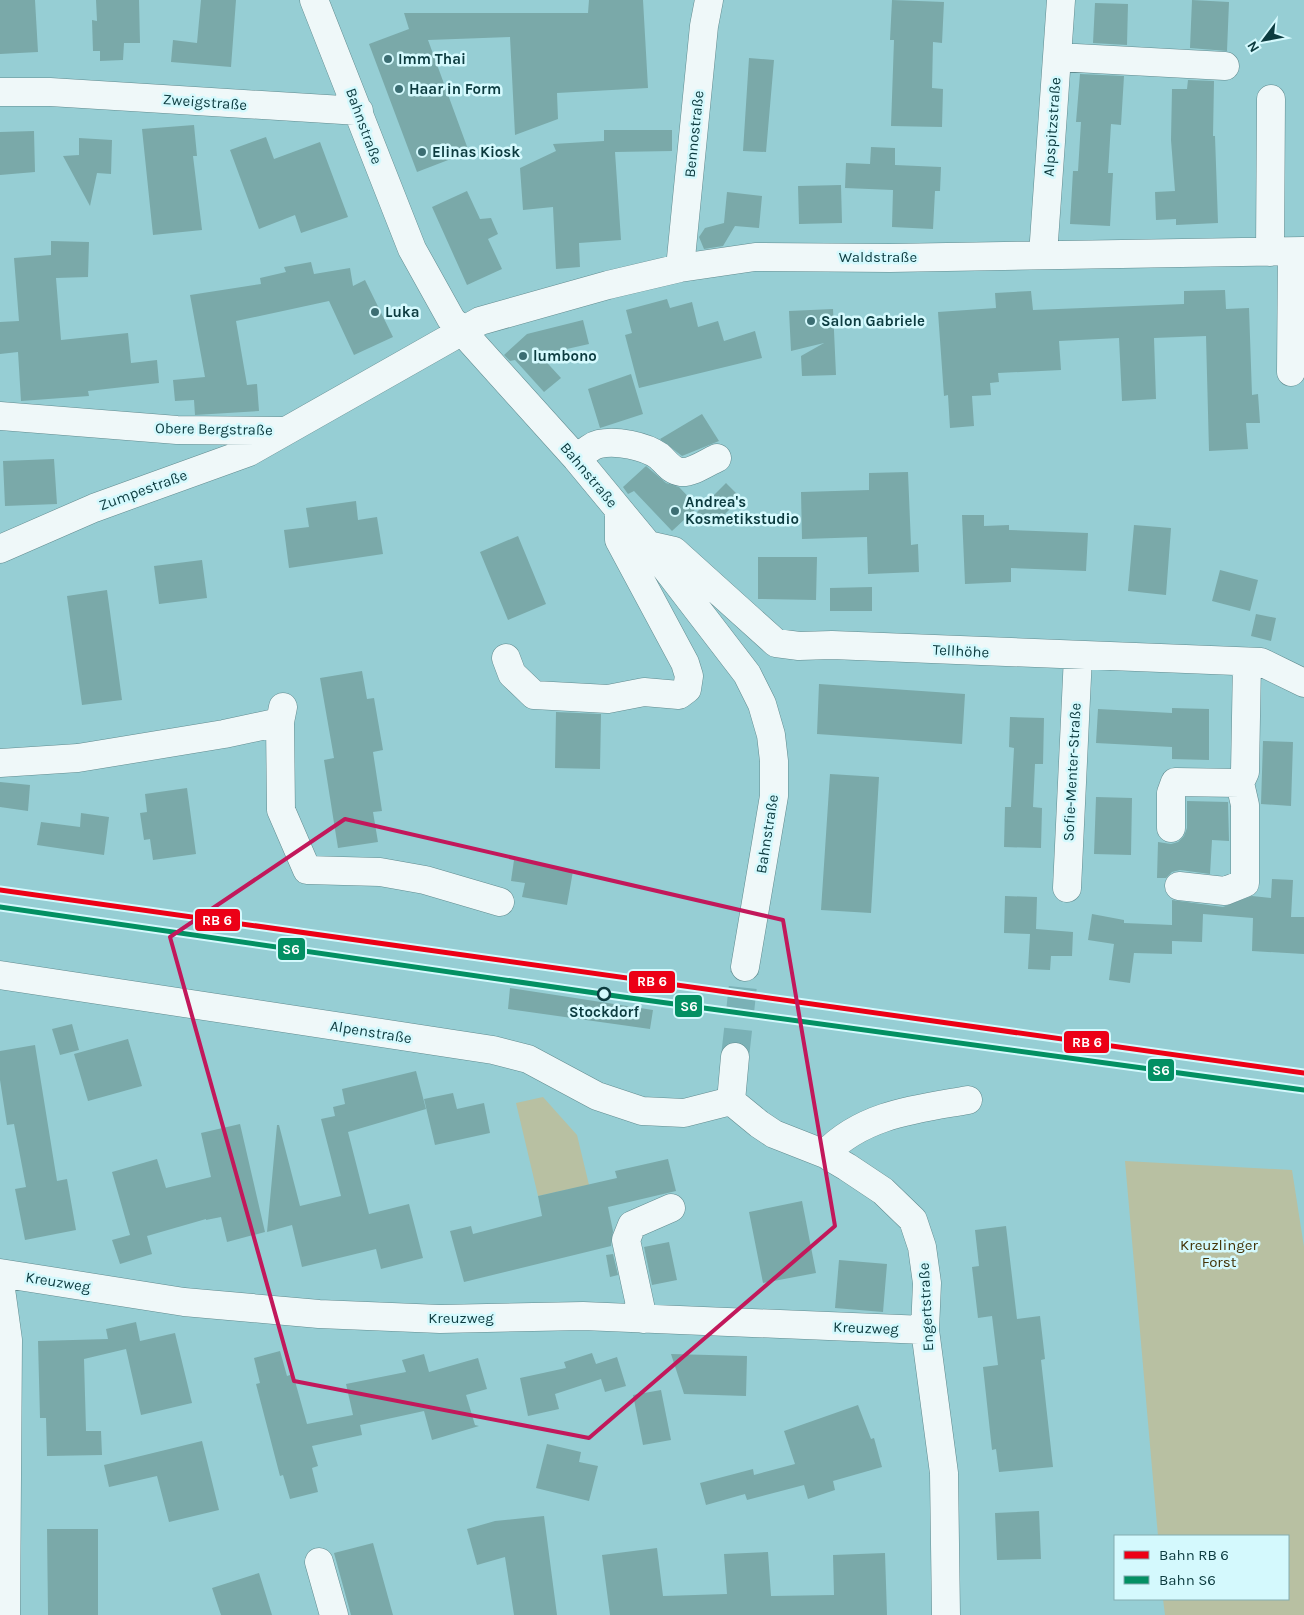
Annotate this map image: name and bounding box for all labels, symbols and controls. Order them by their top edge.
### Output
north arrow [1239,15,1289,65]
text: N [1244,38,1263,55]
place label: Imm Thai [398,50,466,68]
marker: Imm Thai [382,53,394,65]
street label: Alpspitzstraße [1040,77,1064,177]
place label: Haar in Form [409,80,501,98]
marker: Haar in Form [393,83,405,95]
street label: Bahnstraße [342,85,386,167]
street label: Zweigstraße [162,90,248,114]
street label: Bennostraße [680,90,708,178]
place label: Elinas Kiosk [432,143,520,161]
marker: Elinas Kiosk [416,146,428,158]
street label: Waldstraße [839,248,917,266]
place label: Luka [385,303,419,321]
marker: Luka [369,306,381,318]
place label: Salon Gabriele [821,312,925,330]
marker: Salon Gabriele [805,315,817,327]
place label: lumbono [533,347,597,365]
marker: lumbono [517,350,529,362]
street label: Obere Bergstraße [155,419,273,439]
street label: Bahnstraße [556,439,622,511]
street label: Zumpestraße [96,466,190,514]
place label: Andrea's Kosmetikstudio [685,493,799,528]
marker: Andrea's Kosmetikstudio [669,505,681,517]
street label: Tellhöhe [932,641,990,661]
street label: Sofie-Menter-Straße [1059,702,1085,842]
street label: Bahnstraße [752,793,782,875]
line badge: RB 6 [194,908,241,932]
text: RB 6 [202,912,232,929]
line badge: S6 [277,937,306,961]
text: S6 [282,941,300,958]
line badge: RB 6 [628,970,676,994]
text: RB 6 [637,973,667,990]
marker: Stockdorf [597,987,611,1001]
line badge: S6 [674,994,703,1018]
text: S6 [680,998,698,1015]
place label: Stockdorf [569,1003,639,1021]
street label: Alpenstraße [329,1017,413,1047]
line badge: RB 6 [1063,1030,1110,1054]
text: RB 6 [1072,1034,1102,1051]
line badge: S6 [1147,1058,1175,1082]
text: S6 [1152,1062,1170,1079]
park label: Kreuzlinger Forst [1180,1236,1258,1271]
street label: Engertstraße [915,1262,937,1352]
street label: Kreuzweg [24,1268,92,1296]
street label: Kreuzweg [428,1309,494,1327]
street label: Kreuzweg [833,1318,900,1338]
legend [1114,1535,1289,1600]
text: Bahn RB 6 [1159,1546,1229,1564]
text: Bahn S6 [1159,1571,1216,1589]

